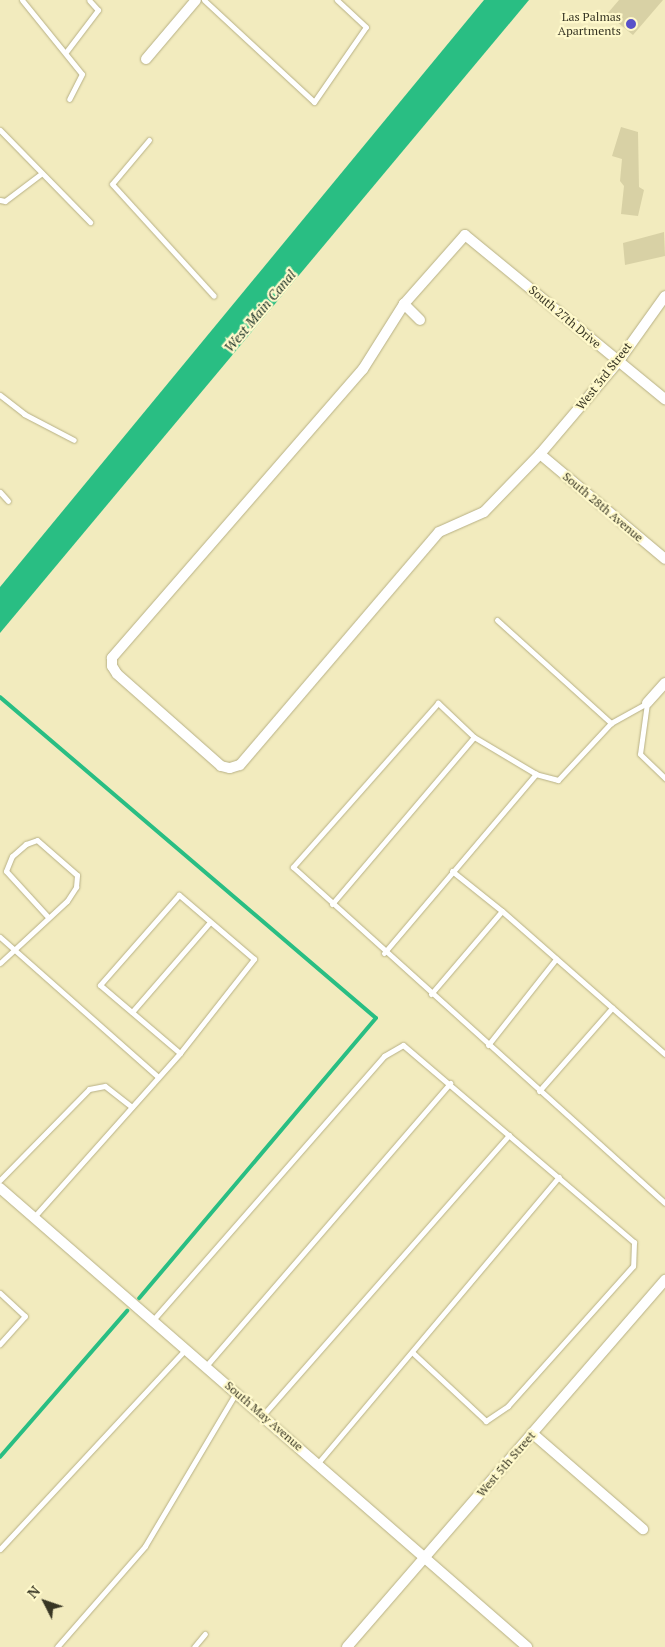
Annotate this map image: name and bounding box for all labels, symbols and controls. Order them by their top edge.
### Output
place label: Las Palmas Apartments [558,10,621,38]
marker: Las Palmas Apartments [625,18,637,30]
water label: West Main Canal [221,266,299,356]
street label: South 27th Drive [526,283,604,351]
street label: West 3rd Street [573,339,635,413]
street label: South 28th Avenue [560,469,646,545]
street label: South May Avenue [222,1378,306,1454]
street label: West 5th Street [474,1428,538,1500]
north arrow [20,1577,70,1627]
text: N [23,1582,44,1602]

